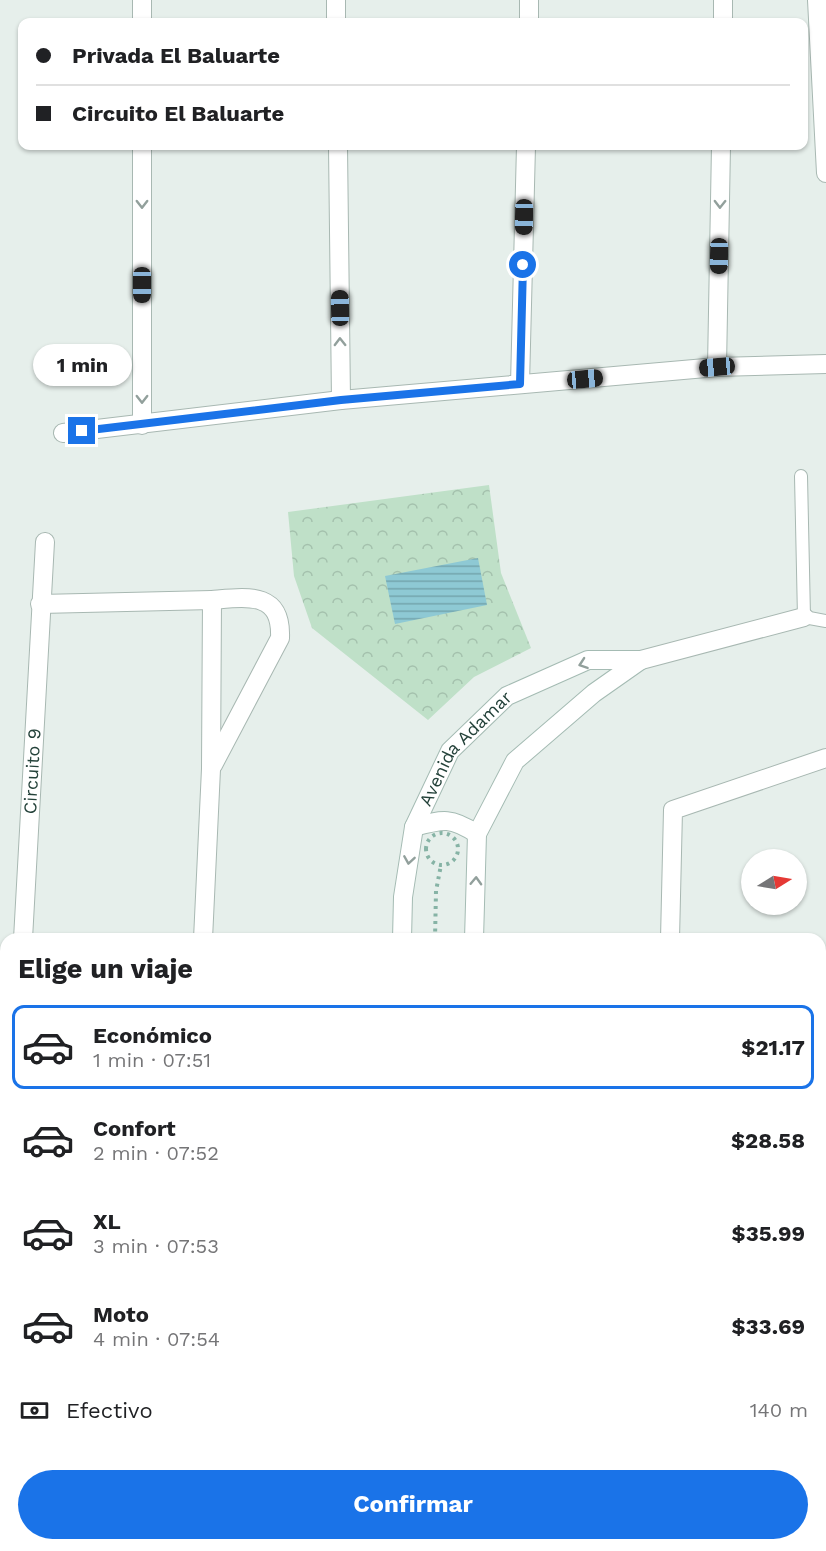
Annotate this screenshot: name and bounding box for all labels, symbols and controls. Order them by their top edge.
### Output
text: Privada El Baluarte [72,43,280,68]
text: Circuito El Baluarte [72,101,284,126]
one-way arrow [136,199,148,208]
car [515,199,533,235]
one-way arrow [714,199,726,208]
car [710,238,728,274]
route start [509,251,536,278]
car [133,267,151,303]
car [331,290,349,326]
one-way arrow [334,337,346,346]
callout: 1 min [32,344,132,386]
text: 1 min [57,353,108,377]
car [698,356,736,378]
car [566,368,604,390]
one-way arrow [136,394,148,403]
route end [68,417,95,444]
one-way arrow [578,656,589,669]
street label: Avenida Adamar [415,686,516,809]
street label: Circuito 9 [19,728,45,815]
north arrow [741,849,807,915]
map controls [741,849,807,915]
one-way arrow [403,854,416,864]
one-way arrow [469,876,482,885]
text: Elige un viaje [18,953,193,985]
icon: car [21,1020,75,1074]
text: Económico [93,1023,212,1048]
text: $21.17 [741,1035,805,1060]
text: 1 min · 07:51 [93,1048,211,1072]
icon: car [21,1113,75,1167]
text: Confort [93,1116,176,1141]
text: $28.58 [731,1128,805,1153]
text: 2 min · 07:52 [93,1141,219,1165]
icon: car [21,1206,75,1260]
text: XL [93,1209,121,1234]
text: $35.99 [732,1221,805,1246]
text: 3 min · 07:53 [93,1234,219,1258]
icon: car [21,1299,75,1353]
text: Moto [93,1302,149,1327]
text: $33.69 [731,1314,805,1339]
text: 4 min · 07:54 [93,1327,220,1351]
icon: cash [18,1394,51,1427]
text: Efectivo [66,1398,153,1423]
text: 140 m [750,1398,808,1422]
button: Confirmar [18,1470,808,1539]

